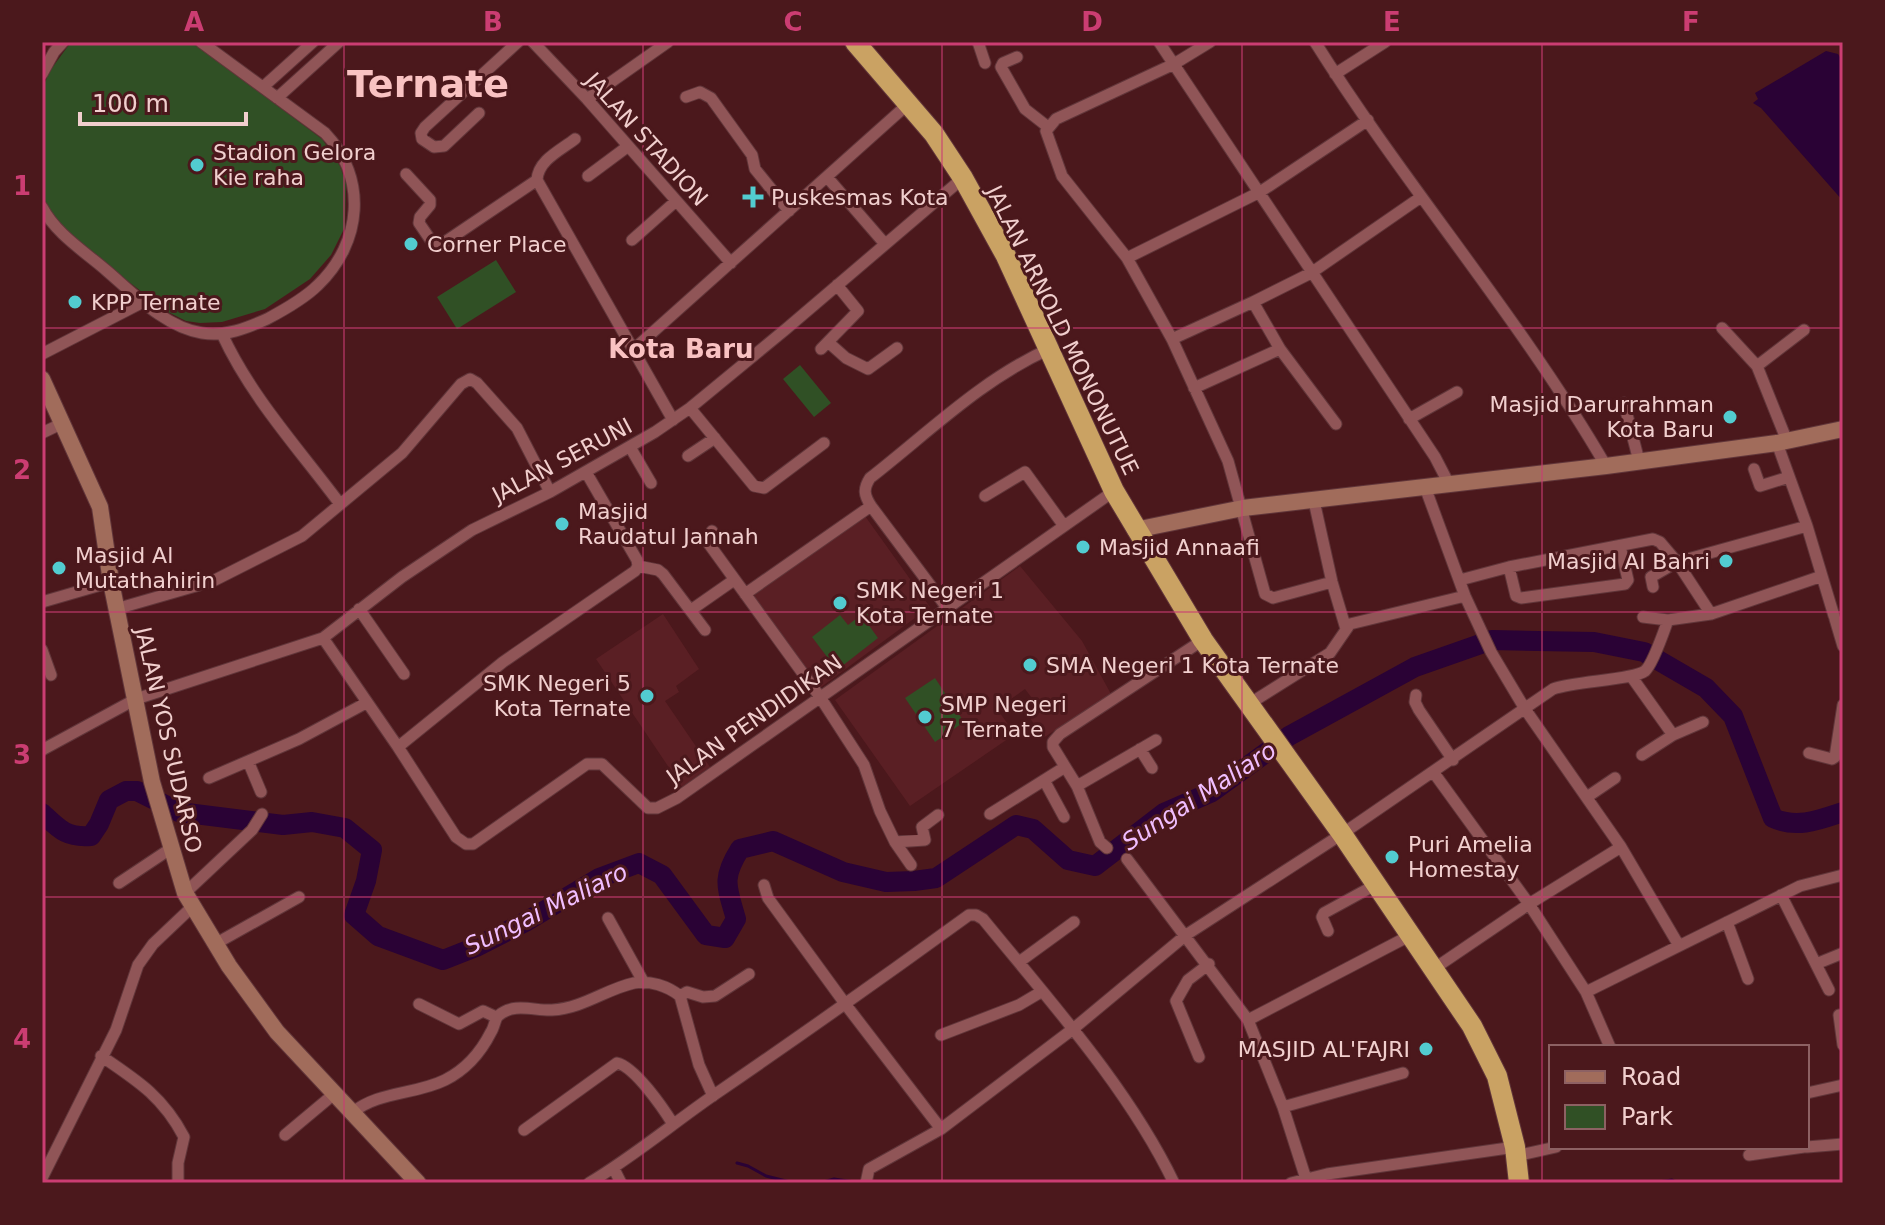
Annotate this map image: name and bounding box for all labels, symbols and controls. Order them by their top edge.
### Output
text: A [184,7,204,37]
text: B [483,7,503,37]
text: C [783,7,803,37]
text: D [1081,7,1103,37]
text: E [1383,7,1401,37]
text: F [1682,7,1700,37]
district label: Ternate [347,62,509,106]
street label: JALAN STADION [579,66,713,211]
scale bar [80,76,246,126]
text: 100 m [92,90,169,118]
place label: Stadion Gelora Kie raha [213,140,376,190]
marker: Stadion Gelora Kie raha [188,156,206,174]
text: 1 [13,171,31,201]
street label: JALAN ARNOLD MONONUTUE [981,180,1144,479]
place label: Puskesmas Kota [771,185,949,210]
marker: Puskesmas Kota [742,186,764,208]
place label: Corner Place [427,232,567,257]
marker: Corner Place [402,235,420,253]
place label: KPP Ternate [91,290,220,315]
marker: KPP Ternate [66,293,84,311]
district label: Kota Baru [608,334,754,364]
place label: Masjid Darurrahman Kota Baru [1489,392,1714,442]
marker: Masjid Darurrahman Kota Baru [1721,408,1739,426]
street label: JALAN SERUNI [486,413,636,509]
text: 2 [13,455,31,485]
place label: Masjid Raudatul Jannah [578,499,759,549]
marker: Masjid Raudatul Jannah [553,515,571,533]
place label: Masjid Annaafi [1099,535,1260,560]
marker: Masjid Annaafi [1074,538,1092,556]
place label: Masjid Al Mutathahirin [75,543,215,593]
place label: Masjid Al Bahri [1547,549,1710,574]
marker: Masjid Al Bahri [1717,552,1735,570]
marker: Masjid Al Mutathahirin [50,559,68,577]
place label: SMK Negeri 1 Kota Ternate [856,578,1004,628]
marker: SMK Negeri 1 Kota Ternate [831,594,849,612]
street label: JALAN YOS SUDARSO [130,623,207,856]
street label: JALAN PENDIDIKAN [660,649,847,791]
place label: SMA Negeri 1 Kota Ternate [1046,653,1339,678]
marker: SMA Negeri 1 Kota Ternate [1021,656,1039,674]
place label: SMK Negeri 5 Kota Ternate [483,671,631,721]
marker: SMK Negeri 5 Kota Ternate [638,687,656,705]
place label: SMP Negeri 7 Ternate [941,692,1067,742]
marker: SMP Negeri 7 Ternate [916,708,934,726]
water label: Sungai Maliaro [1117,736,1281,856]
text: 3 [13,740,31,770]
place label: Puri Amelia Homestay [1408,832,1533,882]
marker: Puri Amelia Homestay [1383,848,1401,866]
water label: Sungai Maliaro [460,857,632,961]
text: 4 [13,1024,31,1054]
place label: MASJID AL'FAJRI [1238,1037,1410,1062]
marker: MASJID AL'FAJRI [1417,1040,1435,1058]
legend [1549,1045,1809,1149]
text: Road [1621,1063,1681,1091]
text: Park [1621,1103,1673,1131]

